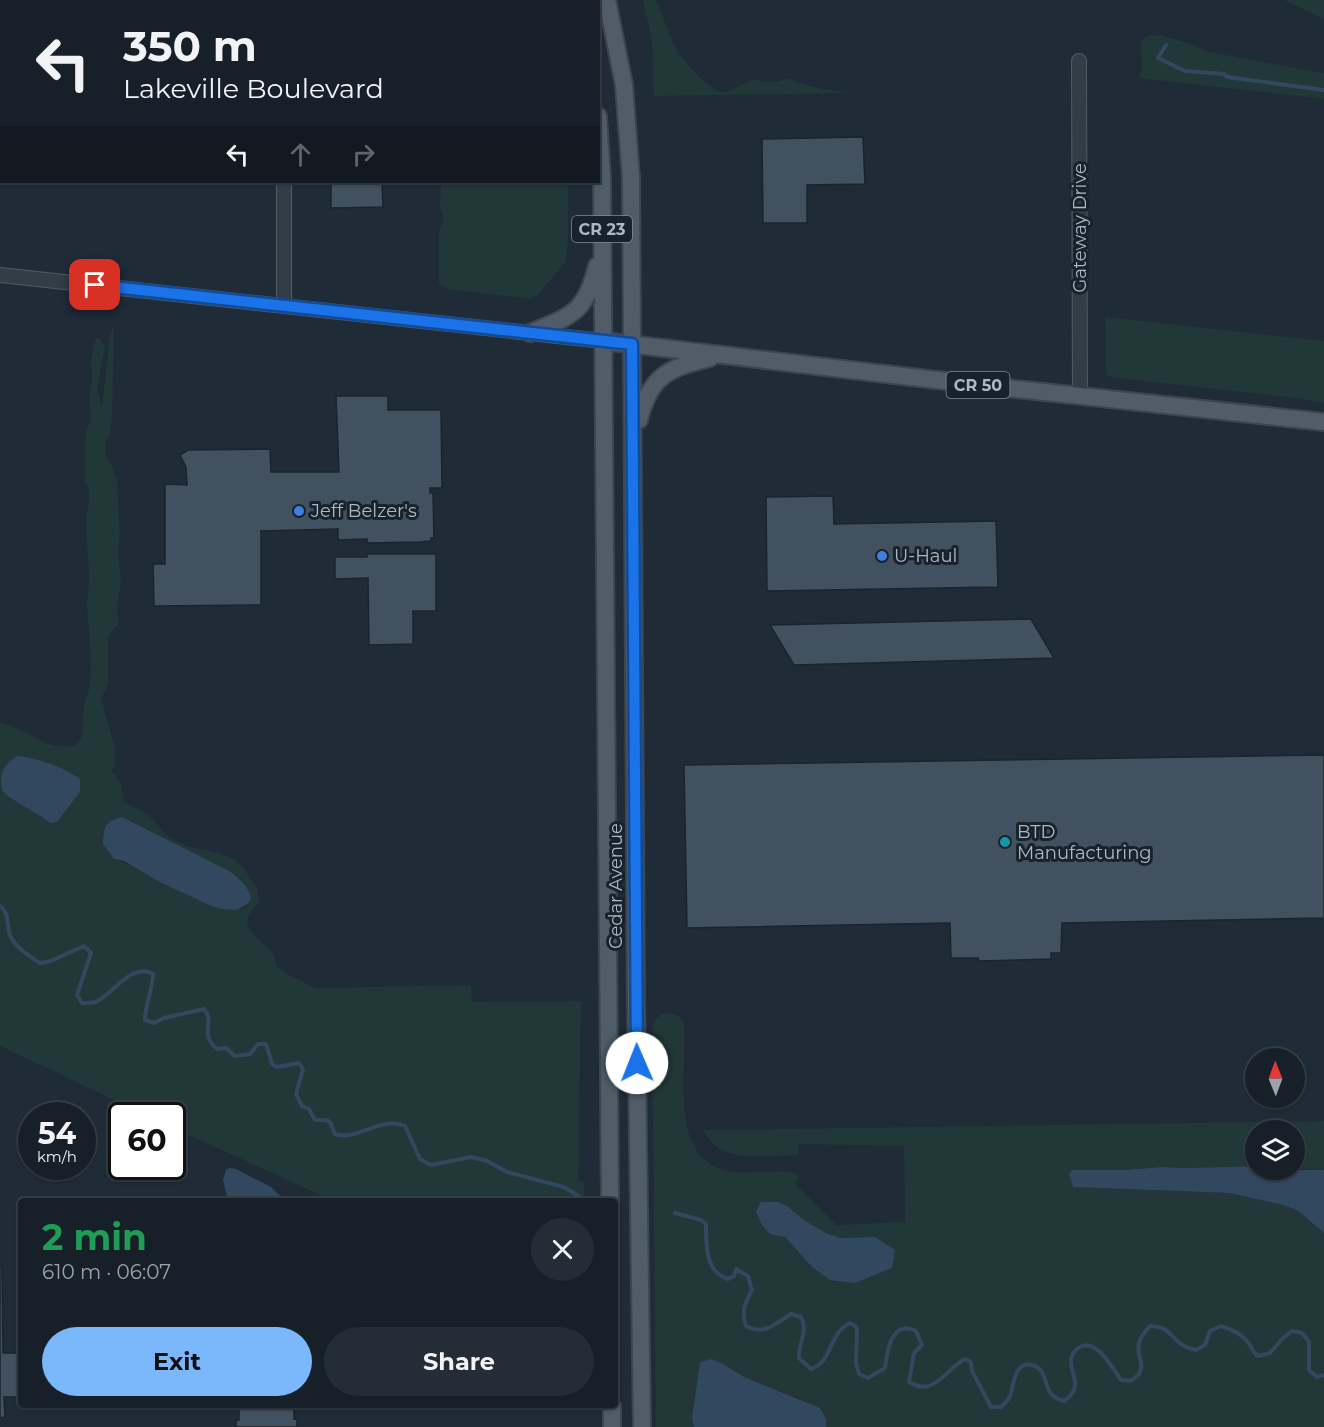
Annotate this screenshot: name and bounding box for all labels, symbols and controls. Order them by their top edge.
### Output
text: 350 m [123,20,257,72]
icon: left [24,24,102,102]
text: Lakeville Boulevard [123,72,384,105]
icon: left [221,138,254,171]
icon: ahead [284,138,317,171]
icon: right [347,138,380,171]
street label: Gateway Drive [1069,163,1091,293]
road number: CR 23 [572,216,632,242]
pin [69,259,120,310]
icon: arrive [78,268,111,301]
road number: CR 50 [946,372,1010,398]
place label: Jeff Belzer's [310,500,417,522]
marker: Jeff Belzer's [292,504,306,518]
place label: U-Haul [894,545,957,567]
marker: U-Haul [875,549,889,563]
place label: BTD Manufacturing [1017,821,1152,864]
street label: Cedar Avenue [605,823,627,949]
marker: BTD Manufacturing [998,835,1012,849]
position arrow [605,1031,669,1095]
north arrow [1245,1048,1305,1108]
map controls [1245,1048,1305,1180]
speed limit sign: 60 [108,1102,186,1180]
text: 54 [38,1115,76,1152]
button: layers [1245,1120,1305,1180]
text: km/h [37,1147,77,1166]
text: 2 min [42,1215,147,1259]
button: close [531,1218,594,1281]
text: 610 m · 06:07 [42,1260,171,1284]
button: Exit [42,1327,312,1396]
button: Share [324,1327,594,1396]

